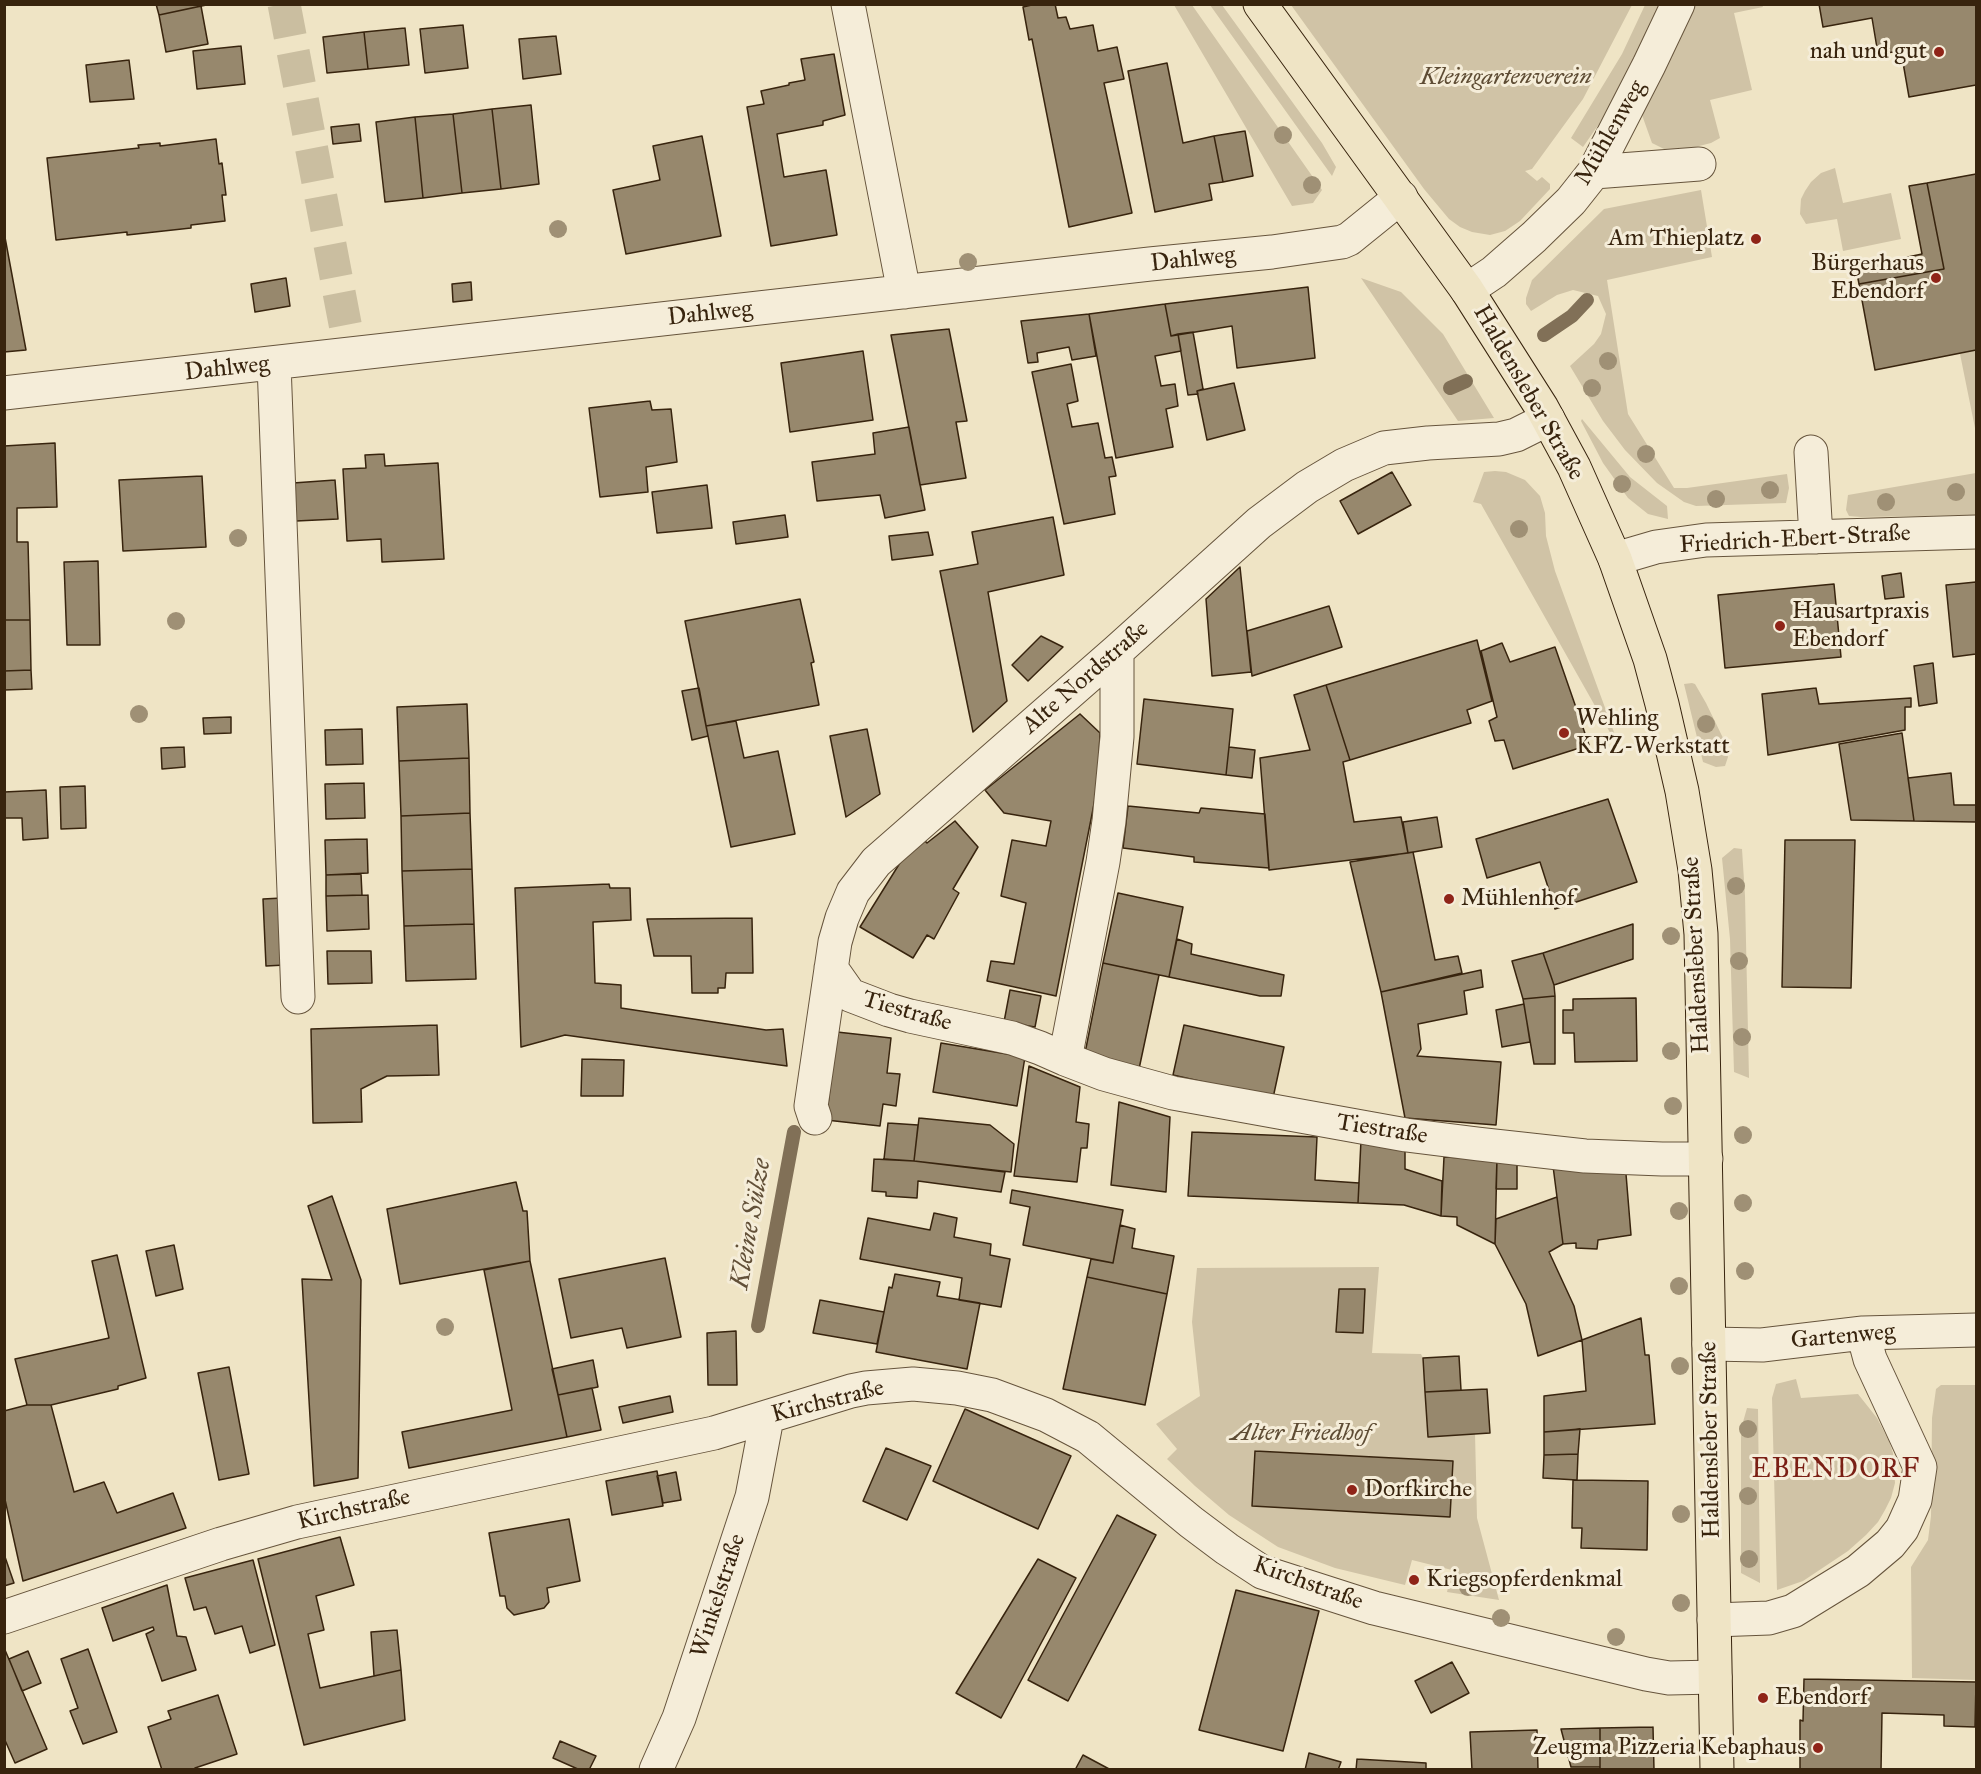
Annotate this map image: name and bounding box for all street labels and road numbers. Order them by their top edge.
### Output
street label: Mühlenweg [1569,75,1653,191]
street label: Dahlweg [1149,241,1237,279]
street label: Dahlweg [666,295,754,333]
street label: Haldensleber Straße [1466,300,1590,486]
street label: Dahlweg [183,350,271,388]
street label: Friedrich-Ebert-Straße [1679,520,1911,560]
street label: Alte Nordstraße [1017,615,1155,741]
street label: Haldensleber Straße [1677,856,1717,1054]
street label: Tiestraße [859,986,955,1038]
street label: Tiestraße [1334,1109,1430,1151]
street label: Gartenweg [1790,1318,1896,1356]
street label: Haldensleber Straße [1695,1341,1727,1539]
street label: Kirchstraße [769,1374,887,1430]
street label: Kirchstraße [295,1483,413,1537]
street label: Winkelstraße [685,1530,753,1662]
street label: Kirchstraße [1249,1551,1367,1617]

